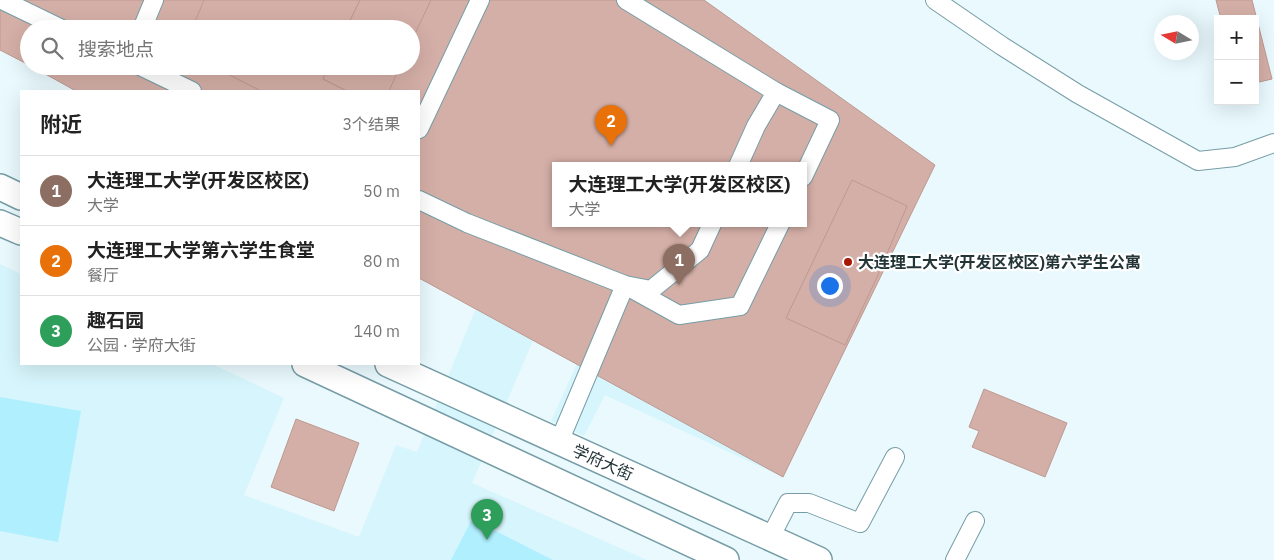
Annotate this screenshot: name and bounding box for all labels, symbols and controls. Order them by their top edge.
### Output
north arrow [1154,15,1199,60]
map controls [1214,15,1259,105]
button: + [1214,15,1259,60]
search box [20,20,420,75]
icon: search [38,34,66,62]
text: 搜索地点 [78,37,154,61]
button: − [1214,60,1259,105]
pin: 2 [595,105,627,146]
text: 附近 [40,110,82,138]
text: 3个结果 [342,114,400,134]
popup [552,162,807,227]
text: 大连理工大学(开发区校区) [87,168,309,192]
text: 大连理工大学(开发区校区) [569,172,790,196]
text: 1 [51,181,61,201]
text: 50 m [363,181,400,201]
text: 大学 [87,195,119,215]
text: 大学 [569,199,601,219]
text: 大连理工大学第六学生食堂 [87,238,315,262]
pin: 1 [663,244,695,285]
text: 2 [51,251,61,271]
text: 80 m [363,251,400,271]
place label: 大连理工大学(开发区校区)第六学生公寓 [858,252,1141,272]
marker: 大连理工大学(开发区校区)第六学生公寓 [842,256,854,268]
text: 餐厅 [87,265,119,285]
your location [817,273,843,299]
text: 趣石园 [87,308,144,332]
text: 3 [51,321,61,341]
text: 140 m [353,321,400,341]
text: 公园 · 学府大街 [87,335,196,355]
street label: 学府大街 [570,440,636,484]
pin: 3 [471,499,503,540]

